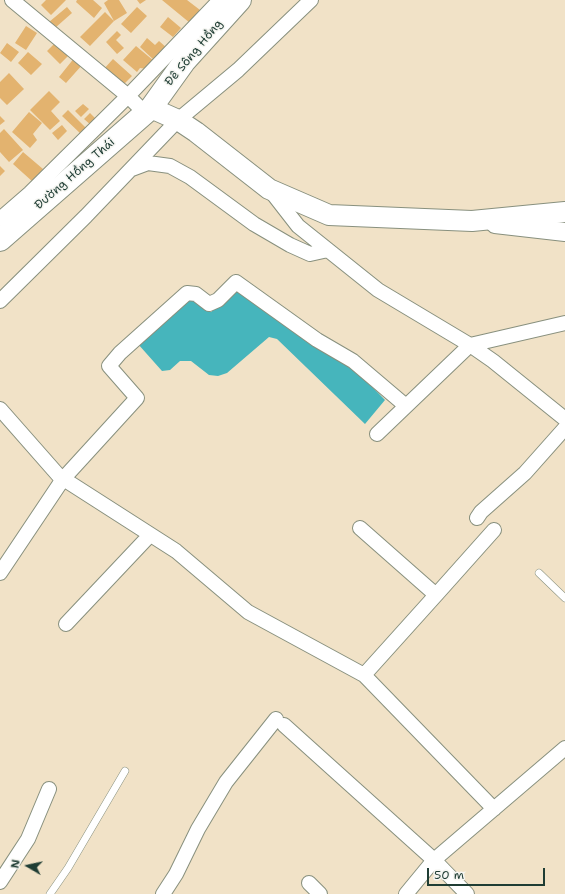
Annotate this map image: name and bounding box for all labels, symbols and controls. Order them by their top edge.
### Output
street label: Đê Sông Hồng [162,17,226,89]
street label: Đường Hồng Thái [32,135,118,213]
north arrow [8,846,48,886]
text: N [8,859,24,870]
scale bar [429,860,547,886]
text: 50 m [434,867,464,883]

